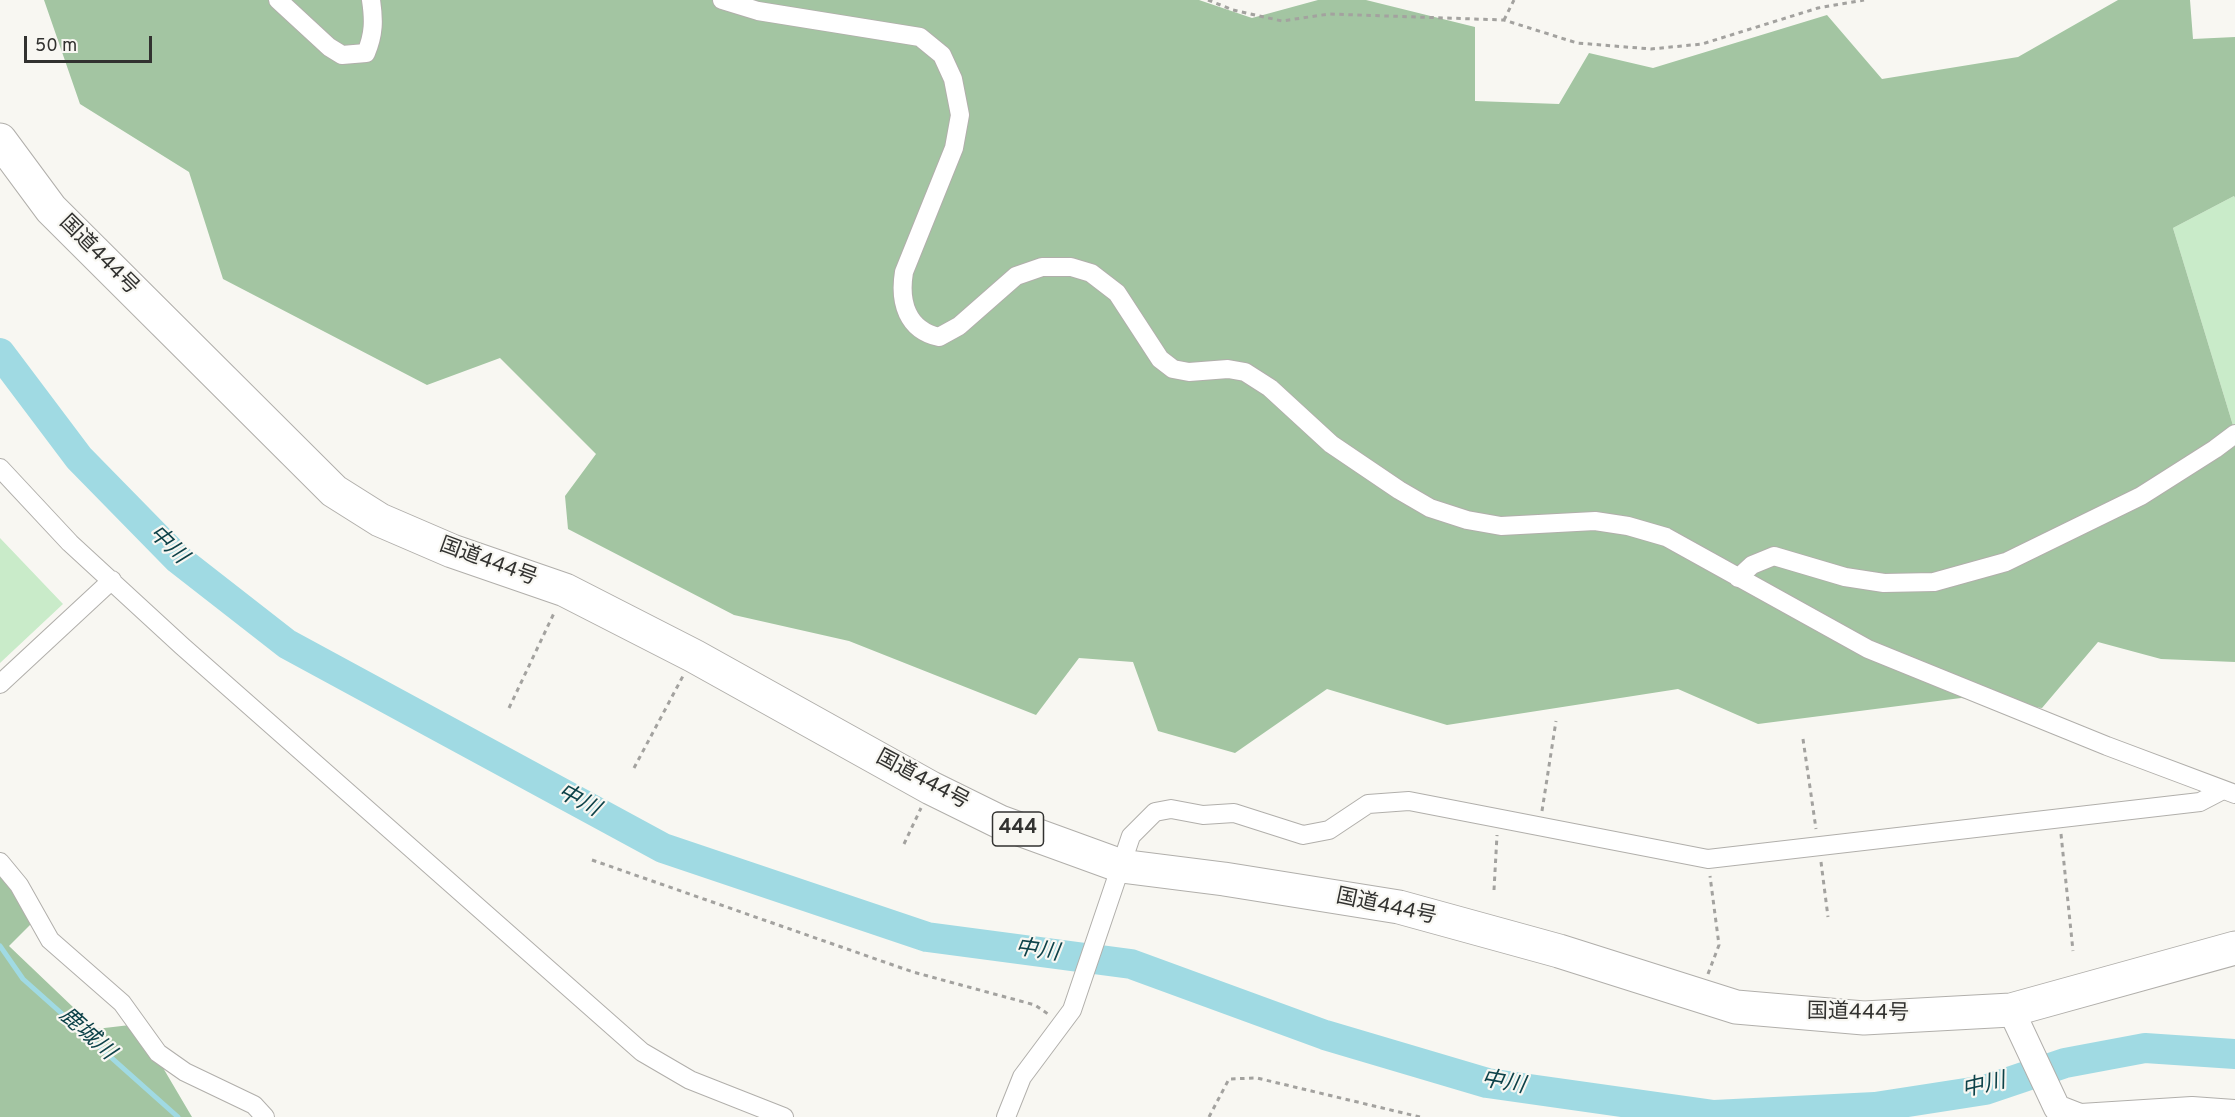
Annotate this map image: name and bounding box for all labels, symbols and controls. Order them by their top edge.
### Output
scale bar [27,24,154,62]
text: 50 m [35,35,77,58]
street label: 国道444号 [53,211,143,301]
water label: 中川 [142,521,192,571]
street label: 国道444号 [436,534,540,592]
street label: 国道444号 [871,746,973,816]
water label: 中川 [552,780,604,824]
road number: 444 [992,812,1044,846]
street label: 国道444号 [1333,885,1439,931]
water label: 中川 [1013,936,1061,968]
street label: 国道444号 [1807,1001,1909,1027]
water label: 鹿城川 [53,1003,119,1067]
water label: 中川 [1479,1067,1527,1101]
water label: 中川 [1960,1069,2008,1105]

